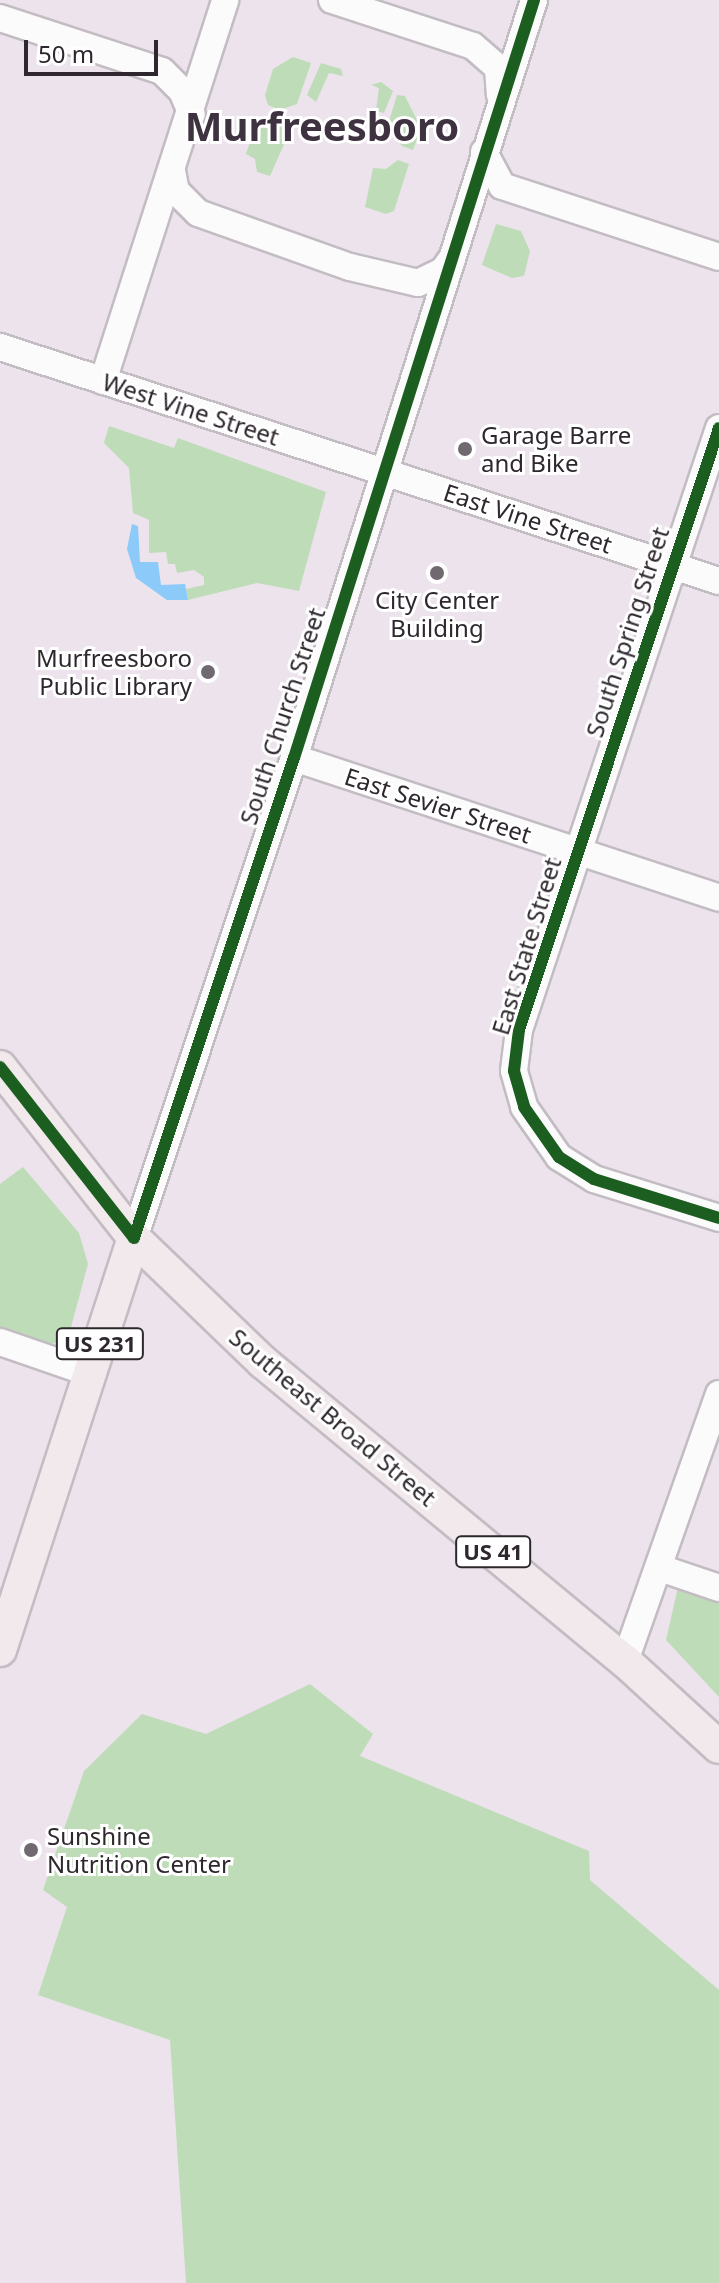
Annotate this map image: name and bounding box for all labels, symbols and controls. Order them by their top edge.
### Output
scale bar [28,24,162,74]
text: 50 m [38,37,94,70]
district label: Murfreesboro [185,102,459,150]
street label: West Vine Street [99,367,283,451]
place label: Garage Barre and Bike [481,421,631,477]
marker: Garage Barre and Bike [456,440,474,458]
street label: East Vine Street [440,477,616,559]
street label: South Spring Street [579,523,675,741]
marker: City Center Building [428,564,446,582]
place label: City Center Building [375,586,499,642]
street label: South Church Street [233,604,331,828]
place label: Murfreesboro Public Library [36,644,192,700]
marker: Murfreesboro Public Library [199,663,217,681]
street label: East Sevier Street [341,761,535,849]
street label: East State Street [485,854,567,1038]
street label: Southeast Broad Street [224,1322,442,1512]
road number: US 231 [54,1326,146,1362]
road number: US 41 [455,1534,531,1570]
place label: Sunshine Nutrition Center [47,1822,231,1878]
marker: Sunshine Nutrition Center [22,1841,40,1859]

